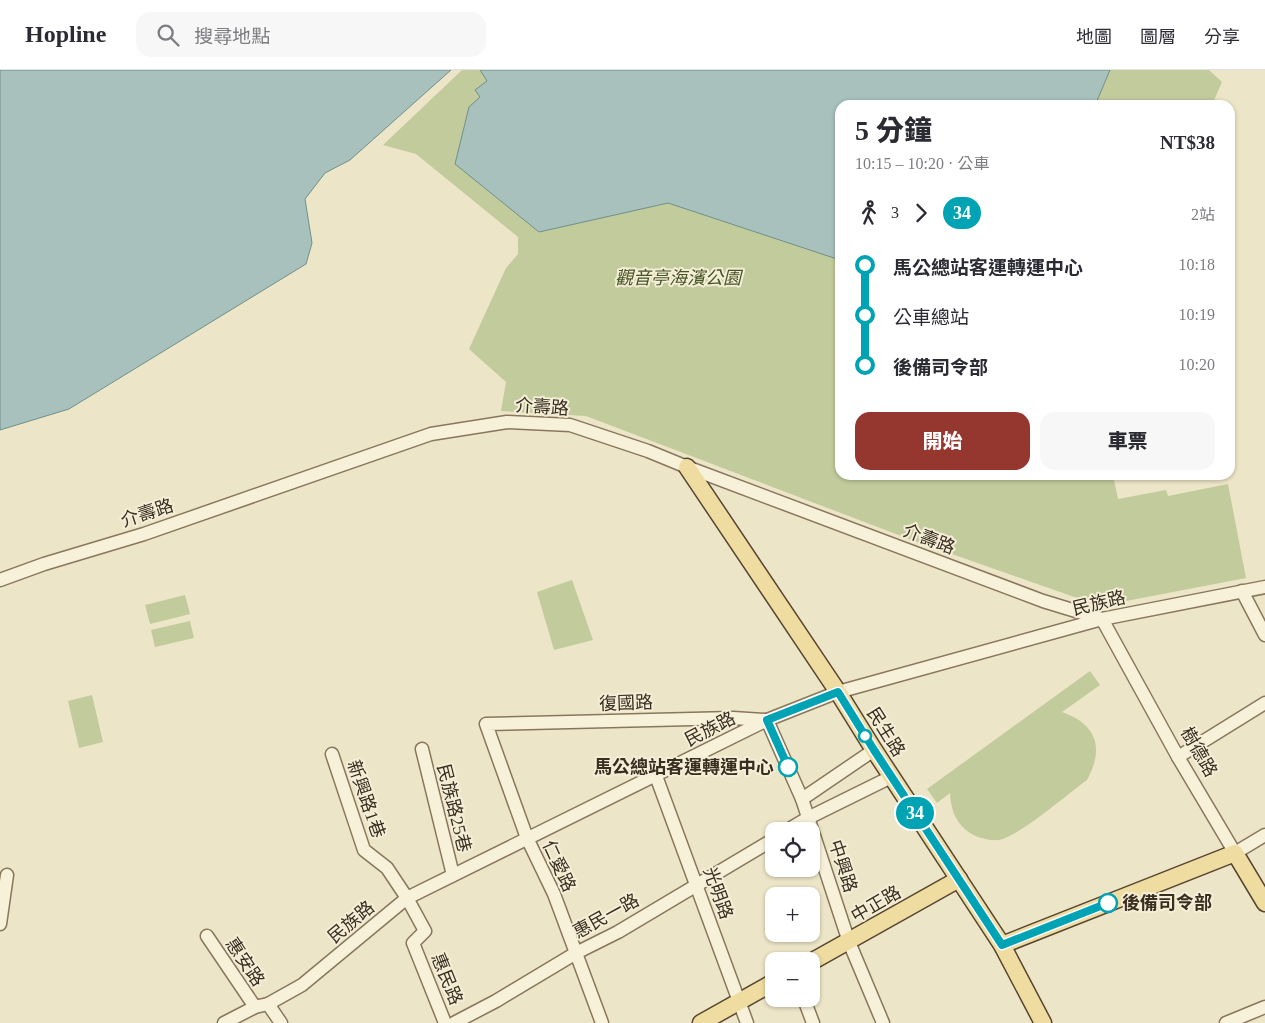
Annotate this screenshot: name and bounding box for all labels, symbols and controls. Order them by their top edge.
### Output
search box [136,12,486,57]
text: Hopline [25,21,106,47]
icon: search [154,21,182,49]
text: 搜尋地點 [194,26,270,47]
text: 地圖 [1076,27,1112,47]
text: 圖層 [1140,27,1176,47]
text: 分享 [1204,27,1240,47]
text: 5 分鐘 [855,115,932,146]
text: NT$38 [1160,132,1215,153]
text: 10:15 – 10:20 · 公車 [855,155,989,172]
icon: walk [855,199,883,227]
icon: forward [907,199,935,227]
text: 34 [953,203,971,223]
text: 3 [891,204,899,221]
text: 2站 [1191,206,1215,223]
text: 10:18 [1179,256,1215,273]
text: 馬公總站客運轉運中心 [893,257,1083,278]
park label: 觀音亭海濱公園 [615,268,744,288]
text: 10:19 [1179,306,1215,323]
text: 公車總站 [893,307,969,328]
text: 10:20 [1179,356,1215,373]
text: 後備司令部 [893,357,988,378]
street label: 介壽路 [514,395,570,419]
button: 開始 [855,412,1030,470]
button: 車票 [1040,412,1215,470]
street label: 介壽路 [118,495,176,531]
street label: 介壽路 [900,520,958,558]
street label: 民族路 [1070,587,1128,619]
street label: 復國路 [599,692,653,714]
street label: 民生路 [863,704,909,760]
street label: 民族路 [681,708,739,750]
street label: 樹德路 [1177,724,1221,780]
unlabelled marker [858,729,872,743]
street label: 新興路1巷 [343,757,389,841]
place label: 馬公總站客運轉運中心 [594,757,774,777]
marker: 馬公總站客運轉運中心 [778,757,798,777]
street label: 民族路25巷 [433,762,475,854]
line badge: 34 [892,797,938,829]
text: 34 [906,803,924,823]
map controls [765,822,820,1007]
button: locate [765,822,820,877]
street label: 仁愛路 [539,837,579,895]
street label: 中興路 [825,837,861,895]
street label: 光明路 [699,864,737,922]
street label: 中正路 [848,882,904,926]
button: + [765,887,820,942]
street label: 惠民一路 [570,890,642,942]
marker: 後備司令部 [1098,893,1118,913]
place label: 後備司令部 [1122,893,1212,913]
street label: 民族路 [324,897,378,947]
street label: 惠安路 [222,934,268,990]
street label: 惠民路 [428,950,466,1008]
button: − [765,952,820,1007]

